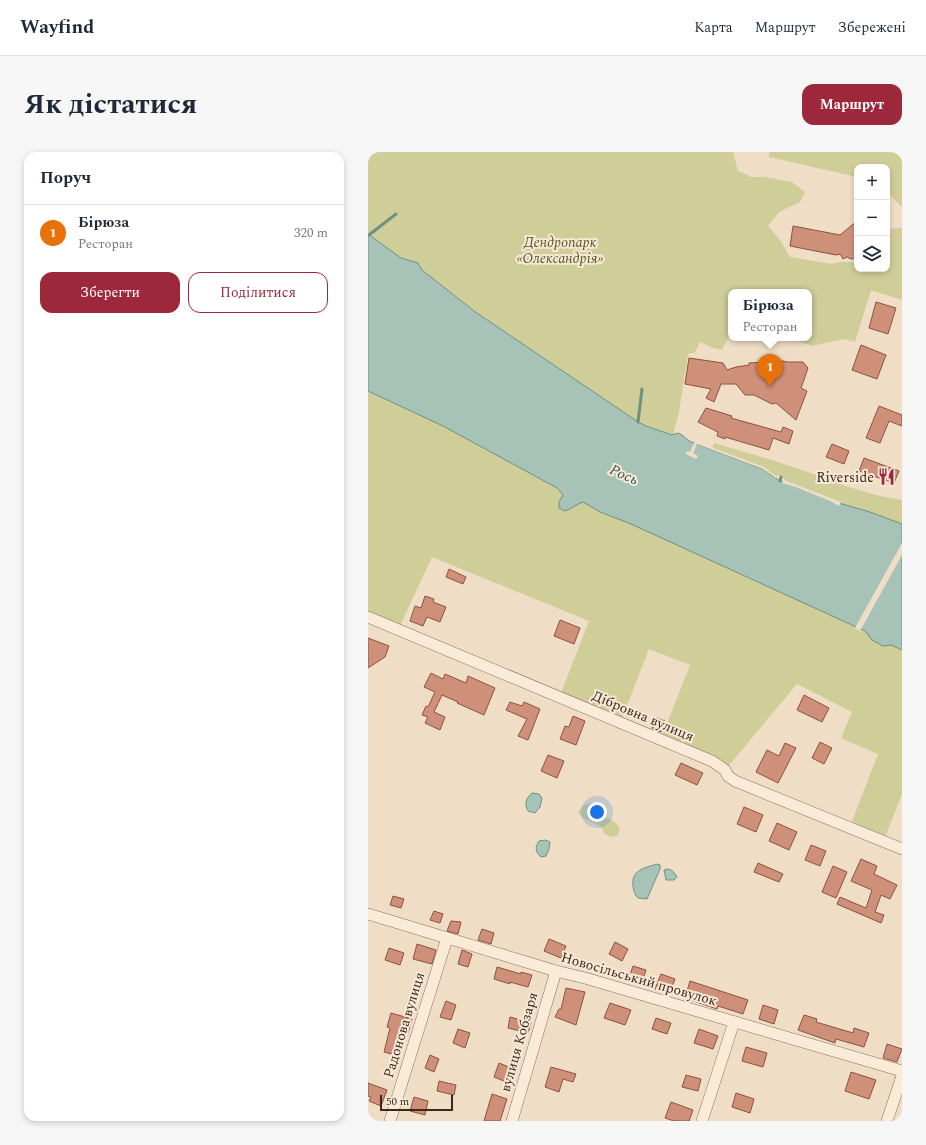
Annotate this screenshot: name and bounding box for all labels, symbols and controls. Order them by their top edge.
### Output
text: Wayfind [20,13,94,42]
text: Карта [694,17,733,38]
text: Маршрут [755,17,816,38]
text: Збережені [838,17,906,38]
text: Як дістатися [24,83,197,126]
button: Маршрут [802,84,902,125]
map controls [854,164,890,272]
button: + [854,164,890,200]
text: Поруч [40,165,91,191]
button: − [854,200,890,236]
text: Бірюза [78,211,129,234]
text: 1 [49,223,57,243]
text: 320 m [294,223,328,243]
park label: Дендропарк «Олександрія» [517,232,603,269]
text: Ресторан [78,234,133,254]
button: layers [854,236,890,272]
button: Зберегти [40,272,180,313]
button: Поділитися [188,272,328,313]
popup [728,289,812,341]
text: Бірюза [742,294,794,317]
text: Ресторан [742,317,798,337]
pin: 1 [757,354,783,387]
water label: Рось [606,459,642,491]
place label: Riverside [816,467,874,488]
restaurant icon: Riverside [877,467,897,487]
street label: Дібровна вулиця [589,685,697,747]
your location [587,802,607,822]
street label: Новосільський провулок [559,947,720,1011]
street label: Радонова вулиця [378,969,430,1081]
street label: вулиця Кобзаря [495,990,543,1094]
scale bar [380,1093,453,1112]
text: 50 m [386,1093,409,1110]

